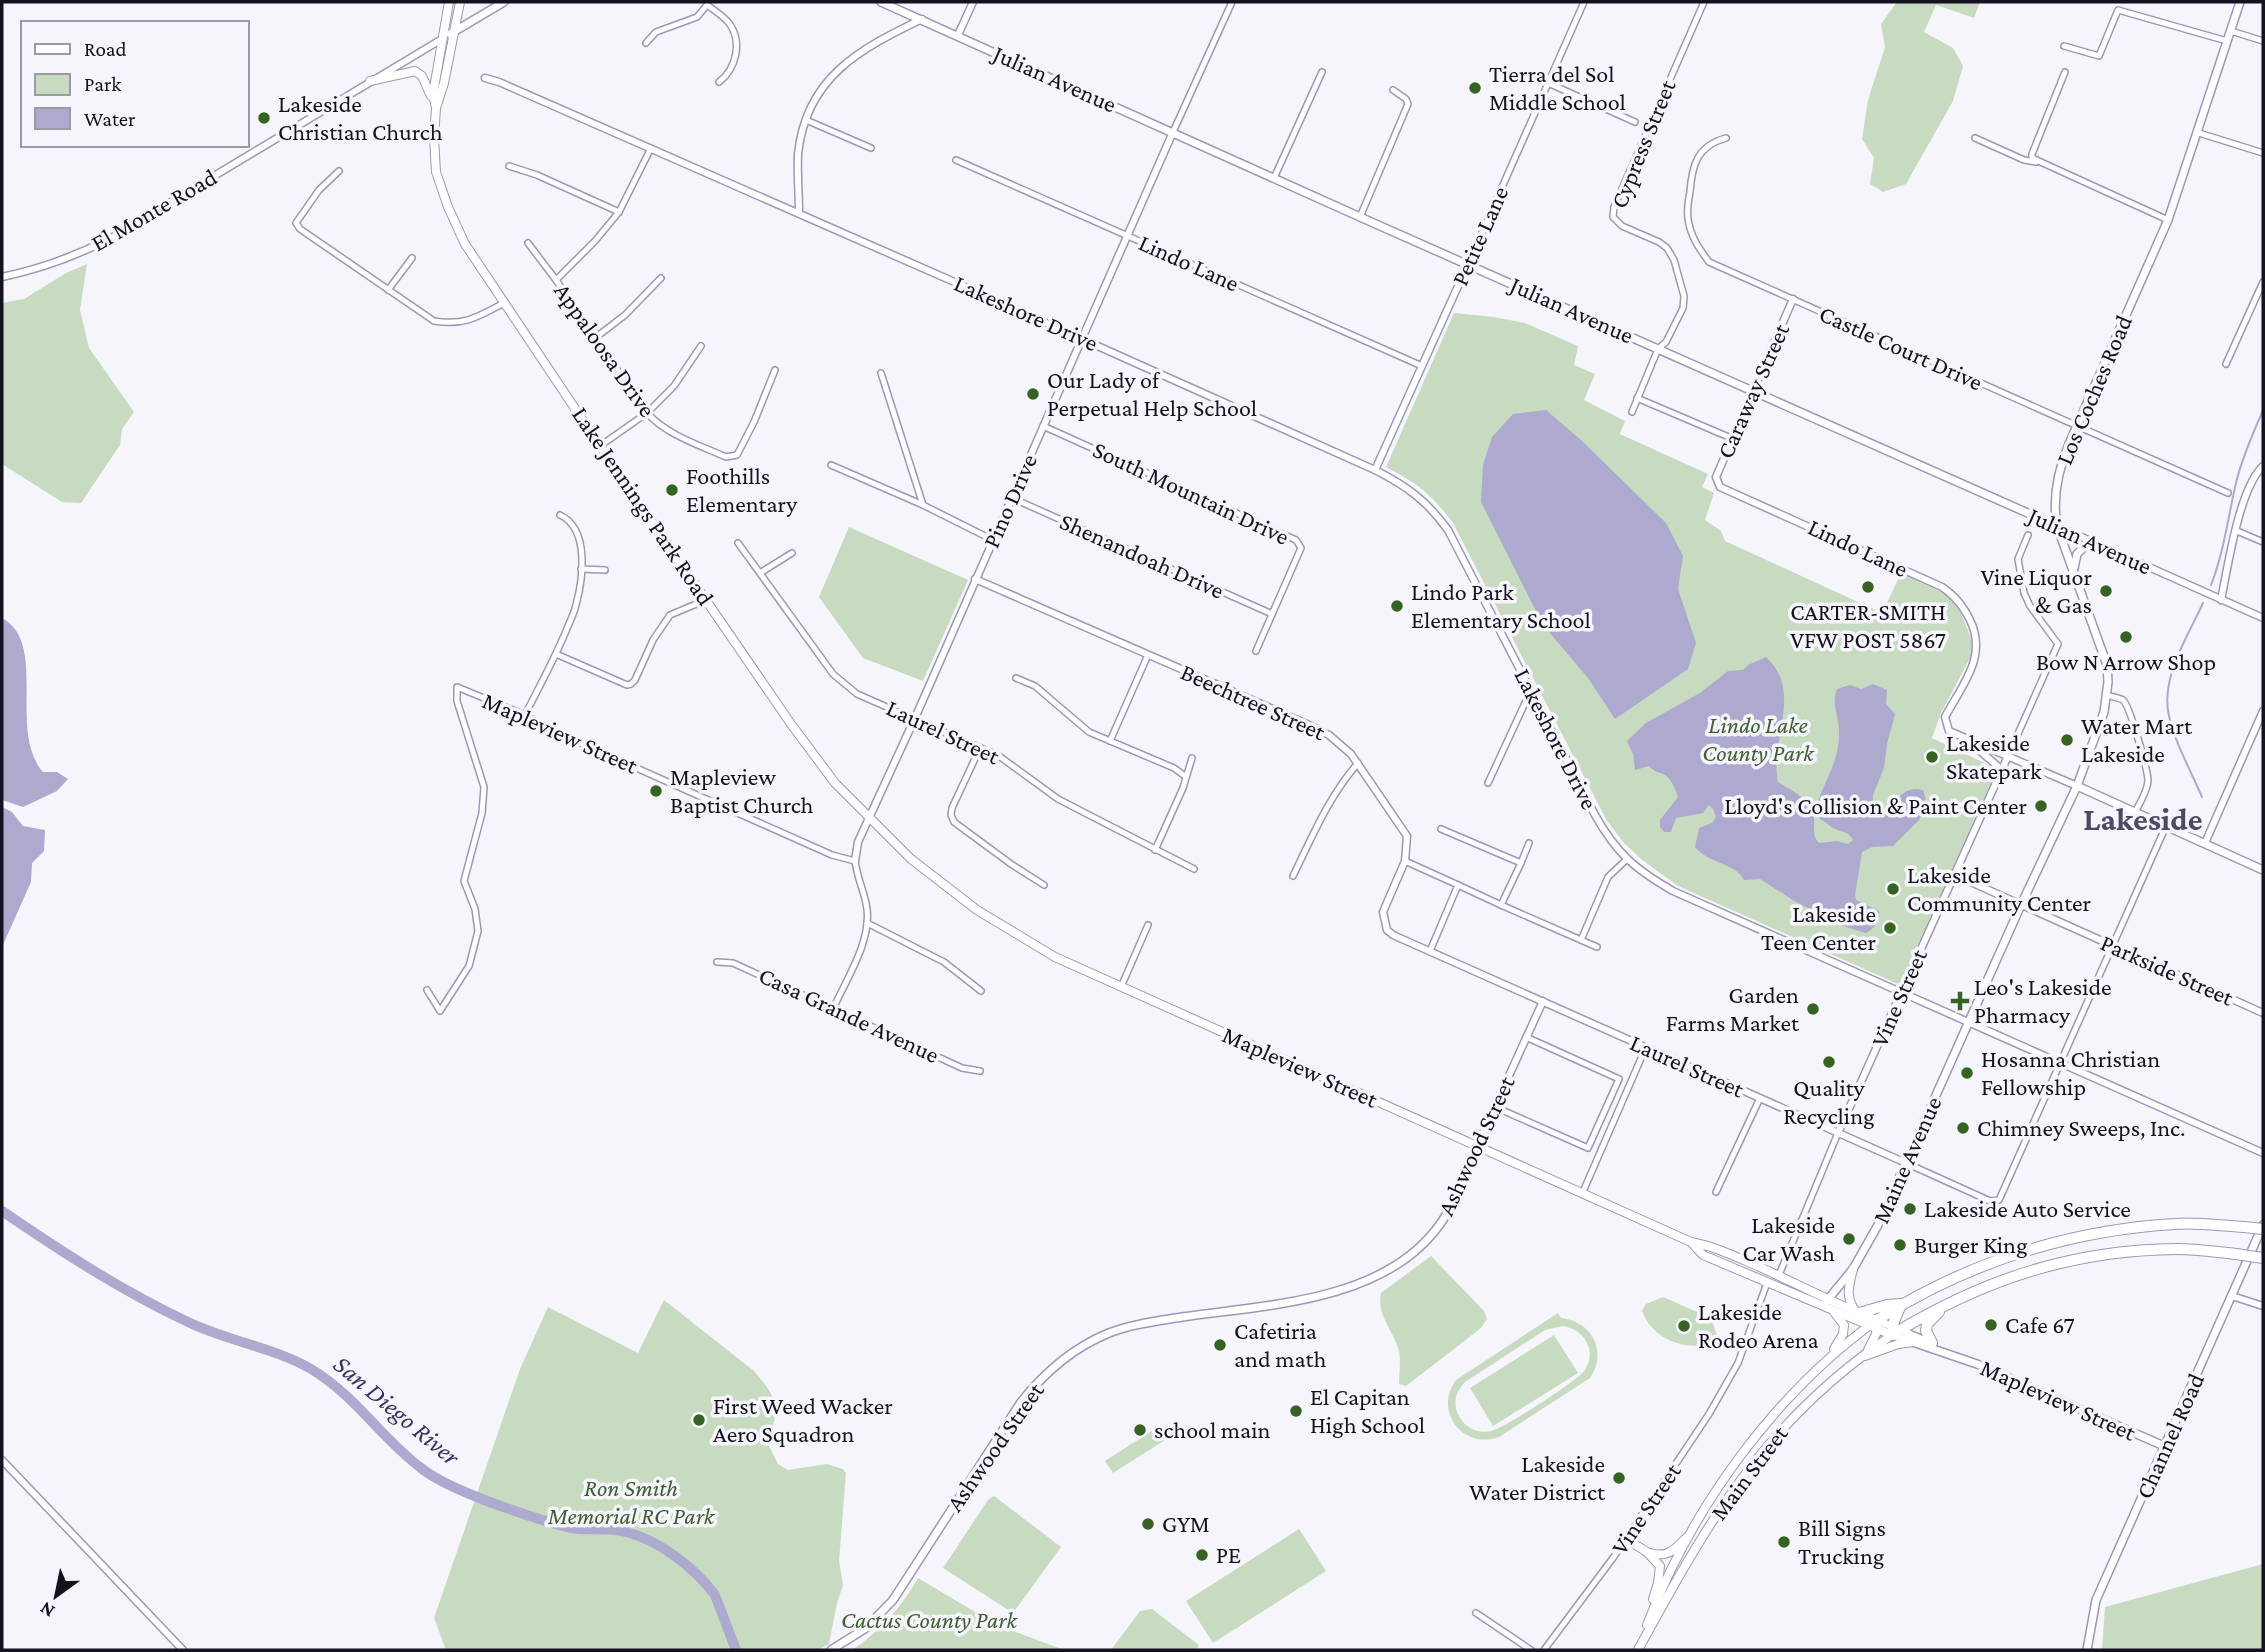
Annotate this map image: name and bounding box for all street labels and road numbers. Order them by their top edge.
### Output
street label: Julian Avenue [988,39,1121,118]
street label: Cypress Street [1605,75,1681,212]
street label: El Monte Road [86,163,221,256]
street label: Petite Lane [1446,182,1513,290]
street label: Lindo Lane [1135,229,1243,297]
street label: Lakeshore Drive [950,269,1102,356]
street label: Julian Avenue [1505,270,1638,349]
street label: Appaloosa Drive [549,278,662,422]
street label: Castle Court Drive [1815,299,1987,396]
street label: Los Coches Road [2050,311,2137,469]
street label: Caraway Street [1711,318,1795,462]
street label: Lake Jennings Park Road [567,401,720,610]
street label: South Mountain Drive [1089,435,1294,550]
street label: Pino Drive [977,450,1042,552]
street label: Julian Avenue [2023,501,2156,580]
street label: Shenandoah Drive [1056,507,1228,604]
street label: Lindo Lane [1804,513,1912,582]
street label: Beechtree Street [1177,658,1330,746]
street label: Lakeshore Drive [1509,664,1604,814]
street label: Mapleview Street [479,686,643,779]
street label: Laurel Street [882,694,1005,770]
street label: Parkside Street [2097,928,2239,1011]
street label: Vine Street [1865,944,1932,1051]
street label: Casa Grande Avenue [755,961,944,1068]
street label: Mapleview Street [1219,1020,1383,1113]
street label: Laurel Street [1626,1029,1749,1103]
street label: Ashwood Street [1432,1071,1520,1220]
street label: Maine Avenue [1867,1092,1947,1227]
street label: Mapleview Street [1977,1353,2141,1446]
street label: Channel Road [2130,1369,2209,1502]
street label: Ashwood Street [940,1376,1049,1516]
street label: Main Street [1704,1419,1793,1525]
street label: Vine Street [1605,1457,1686,1559]

